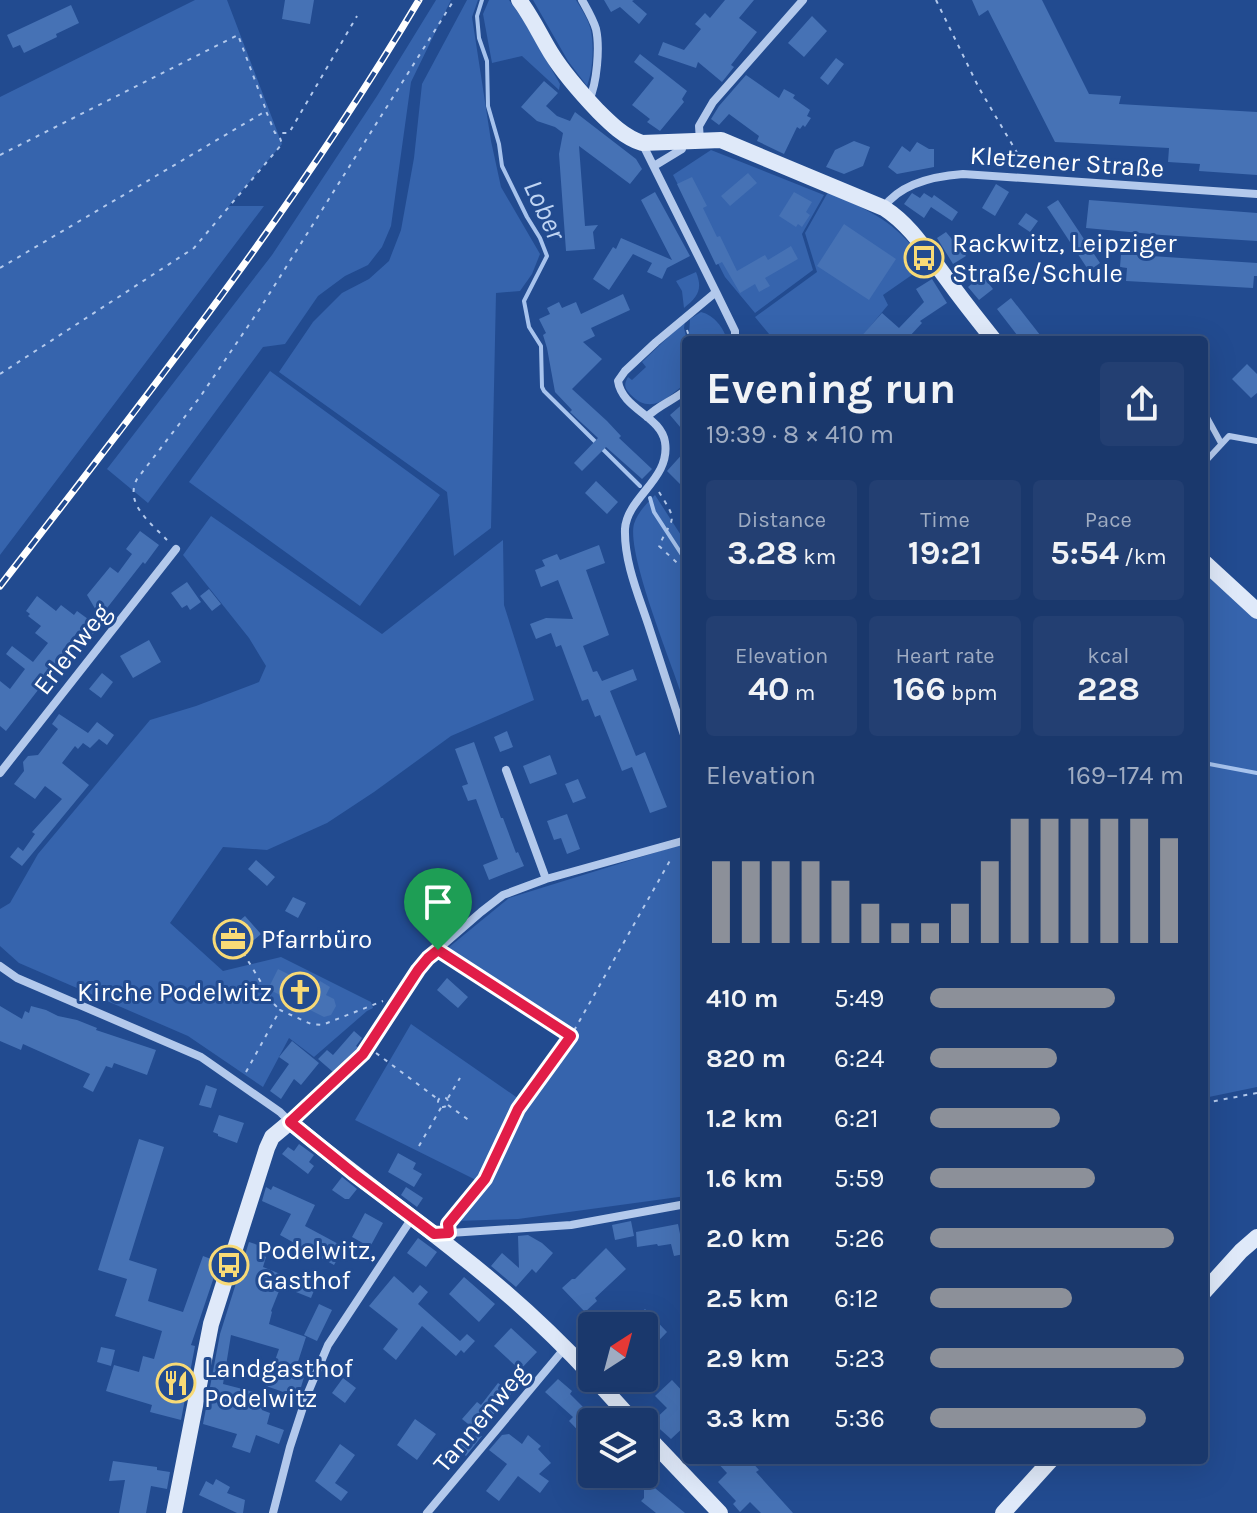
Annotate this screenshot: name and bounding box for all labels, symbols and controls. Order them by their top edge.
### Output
street label: Kletzener Straße [969,140,1165,184]
water label: Lober [517,175,574,247]
place label: Rackwitz, Leipziger Straße/Schule [952,228,1177,289]
bus stop icon: Rackwitz, Leipziger Straße/Schule [903,237,945,279]
button: share [1100,362,1184,446]
text: Evening run [706,363,956,414]
text: 19:39 · 8 × 410 m [706,419,894,450]
text: Distance [737,507,826,533]
text: Time [920,507,970,533]
text: Pace [1085,507,1132,533]
text: 3.28 [727,533,798,573]
text: 19:21 [908,533,982,573]
text: 5:54 [1050,533,1119,573]
text: km [798,544,836,570]
text: /km [1119,544,1167,570]
street label: Erlenweg [27,597,117,701]
text: Elevation [735,643,828,669]
text: Heart rate [895,643,995,669]
text: kcal [1087,643,1129,669]
text: 40 [748,669,790,709]
text: 166 [892,669,946,709]
text: 228 [1077,669,1140,709]
text: m [790,680,815,706]
text: bpm [946,680,998,706]
text: Elevation [706,760,816,791]
text: 169–174 m [1067,760,1184,791]
pin [404,868,472,950]
icon: arrive [416,880,460,924]
office icon: Pfarrbüro [212,918,254,960]
place label: Pfarrbüro [261,924,372,955]
church icon: Kirche Podelwitz [279,971,321,1013]
place label: Kirche Podelwitz [77,977,272,1008]
text: 410 m [706,983,778,1014]
text: 5:49 [834,983,884,1014]
text: 820 m [706,1043,786,1074]
text: 6:24 [834,1043,884,1074]
text: 1.2 km [706,1103,783,1134]
text: 6:21 [834,1103,879,1134]
text: 1.6 km [706,1163,783,1194]
text: 5:59 [834,1163,884,1194]
text: 2.0 km [706,1223,790,1254]
text: 5:26 [834,1223,885,1254]
place label: Podelwitz, Gasthof [257,1235,376,1296]
bus stop icon: Podelwitz, Gasthof [208,1244,250,1286]
text: 2.5 km [706,1283,789,1314]
text: 6:12 [834,1283,879,1314]
north arrow [578,1312,658,1392]
map controls [578,1312,658,1488]
text: 2.9 km [706,1343,790,1374]
text: 5:23 [834,1343,885,1374]
place label: Landgasthof Podelwitz [204,1353,354,1414]
street label: Tannenweg [427,1357,536,1479]
restaurant icon: Landgasthof Podelwitz [155,1362,197,1404]
text: 3.3 km [706,1403,791,1434]
text: 5:36 [834,1403,885,1434]
button: layers [578,1408,658,1488]

